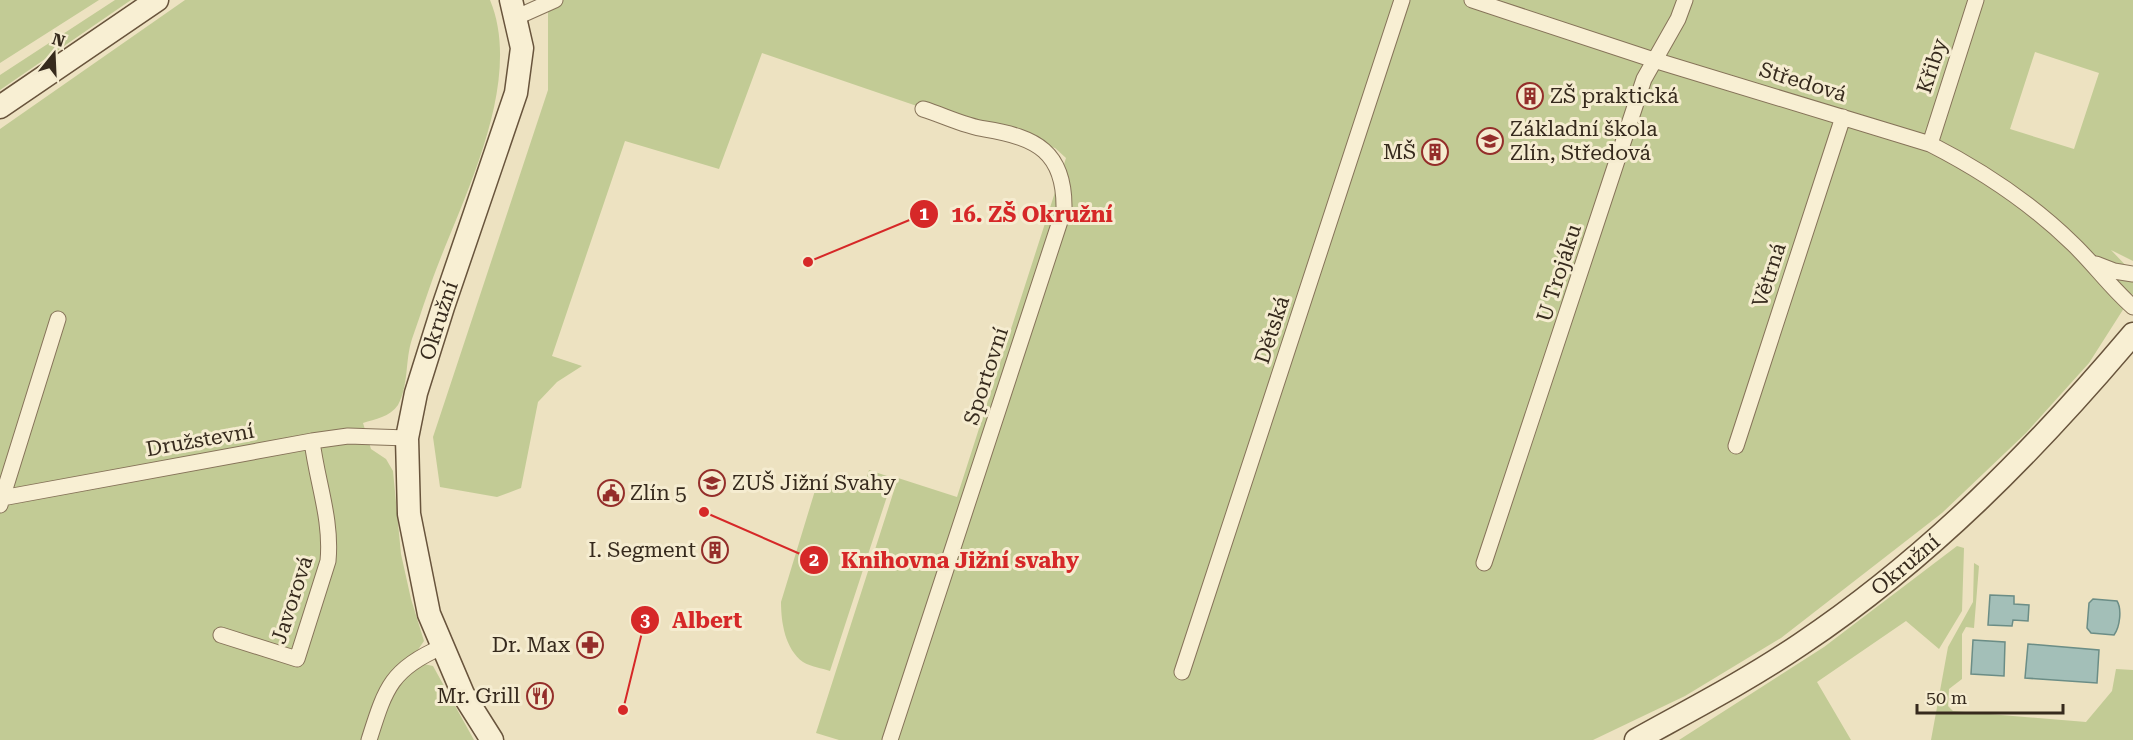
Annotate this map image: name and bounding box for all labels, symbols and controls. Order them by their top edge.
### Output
north arrow [24,24,84,84]
text: N [50,29,67,51]
street label: Křiby [1912,35,1952,96]
street label: Středová [1756,57,1850,107]
building icon: ZŠ praktická [1515,81,1545,111]
place label: ZŠ praktická [1550,83,1679,108]
place label: Základní škola Zlín, Středová [1510,117,1658,165]
school or university icon: Základní škola Zlín, Středová [1475,126,1505,156]
building icon: MŠ [1420,137,1450,167]
place label: MŠ [1383,139,1416,164]
callout: 16. ZŠ Okružní [909,194,1124,234]
text: 16. ZŠ Okružní [951,201,1113,227]
text: 1 [919,203,929,224]
street label: U Trojáku [1532,221,1586,325]
street label: Větrná [1747,239,1791,310]
street label: Okružní [415,278,463,363]
street label: Dětská [1250,293,1294,367]
street label: Sportovní [959,324,1013,428]
street label: Družstevní [144,419,256,461]
school or university icon: ZUŠ Jižní Svahy [697,468,727,498]
place label: ZUŠ Jižní Svahy [732,470,896,495]
public building icon: Zlín 5 [596,478,626,508]
place label: Zlín 5 [630,481,687,505]
street label: Okružní [1866,529,1945,600]
building icon: I. Segment [700,535,730,565]
place label: I. Segment [589,538,696,562]
callout: Knihovna Jižní svahy [799,540,1091,580]
text: Knihovna Jižní svahy [841,548,1080,573]
text: 2 [809,549,819,570]
street label: Javorová [267,553,318,647]
callout: Albert [630,600,754,640]
text: Albert [672,608,742,633]
text: 3 [640,609,650,630]
pharmacy icon: Dr. Max [575,630,605,660]
place label: Dr. Max [492,633,570,657]
scale bar [1917,677,2062,715]
restaurant icon: Mr. Grill [525,681,555,711]
place label: Mr. Grill [437,684,521,708]
text: 50 m [1926,687,1967,708]

